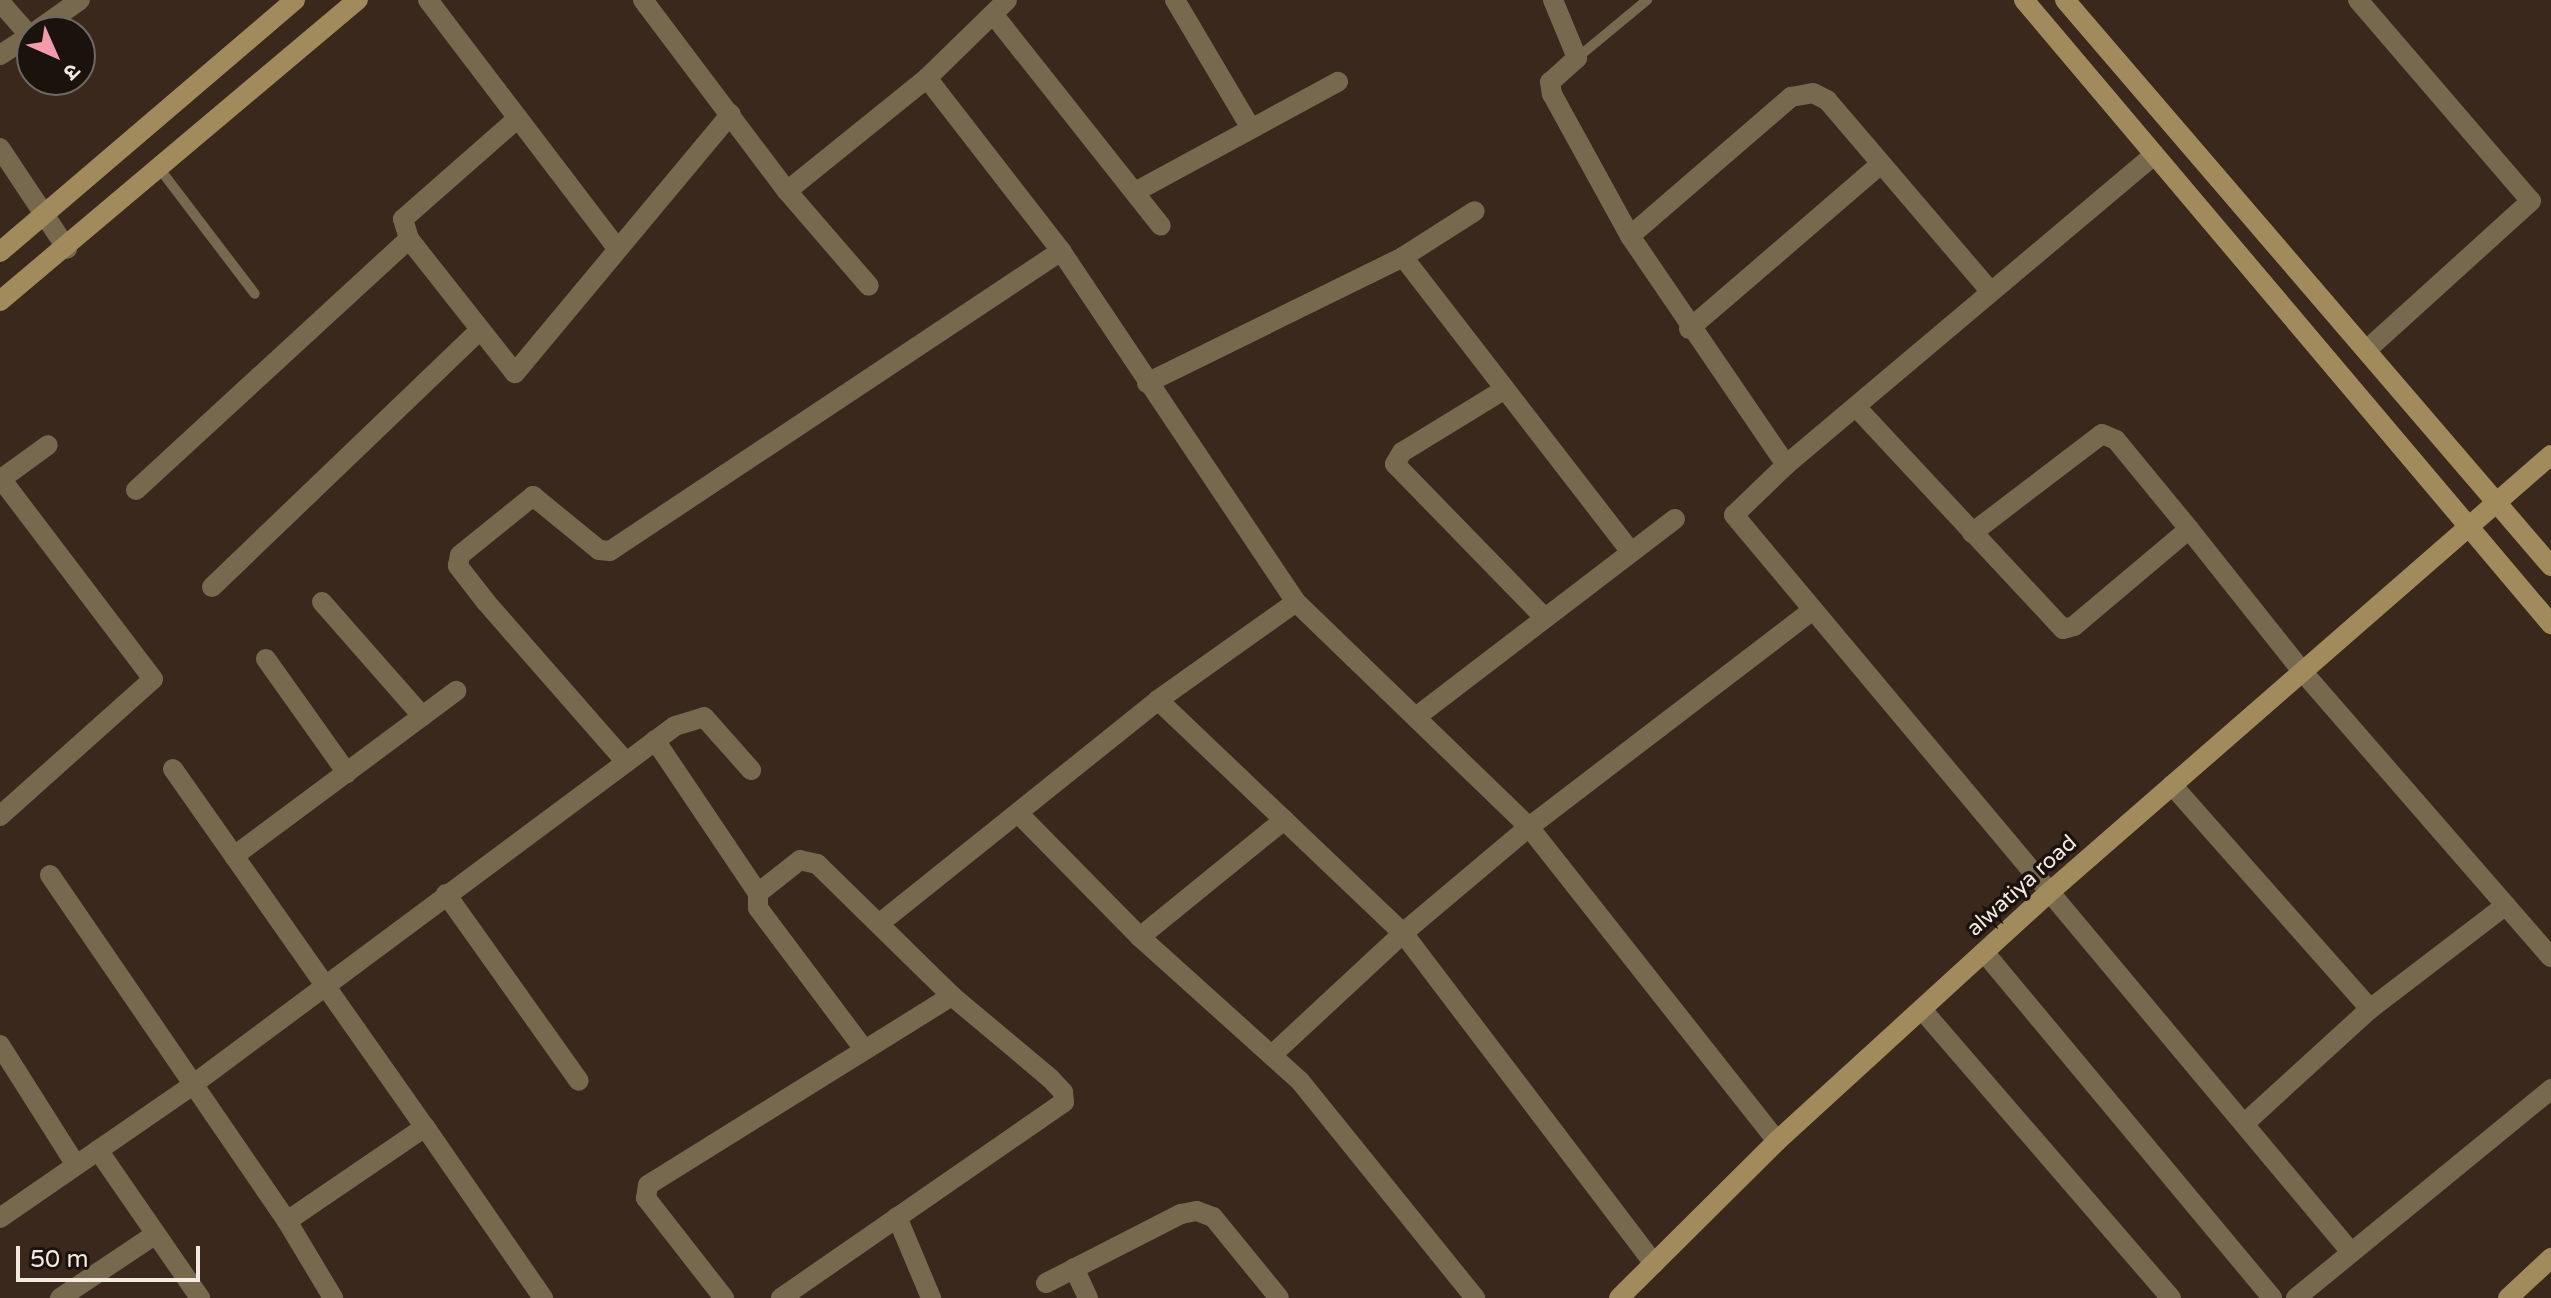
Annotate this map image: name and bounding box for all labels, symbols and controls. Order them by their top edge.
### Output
north arrow [16,16,96,96]
text: उ [58,58,85,85]
street label: alwatiya road [1962,830,2082,942]
scale bar [20,1230,204,1280]
text: 50 m [30,1245,88,1274]

